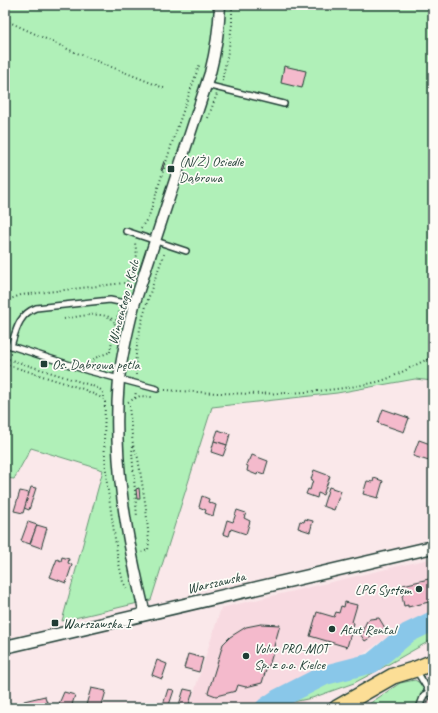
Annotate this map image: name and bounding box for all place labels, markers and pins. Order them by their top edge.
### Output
place label: (N/Ż) Osiedle Dąbrowa [179,153,245,186]
marker: (N/Ż) Osiedle Dąbrowa [166,164,176,174]
place label: Os. Dąbrowa pętla [52,356,140,373]
marker: Os. Dąbrowa pętla [39,359,49,369]
place label: LPG System [355,581,412,598]
marker: LPG System [414,584,424,594]
place label: Warszawska I [63,615,134,632]
marker: Warszawska I [50,618,60,628]
place label: Atut Rental [340,621,398,638]
marker: Atut Rental [327,624,337,634]
place label: Volvo PRO-MOT Sp. z o.o. Kielce [254,640,332,673]
marker: Volvo PRO-MOT Sp. z o.o. Kielce [241,651,251,661]

